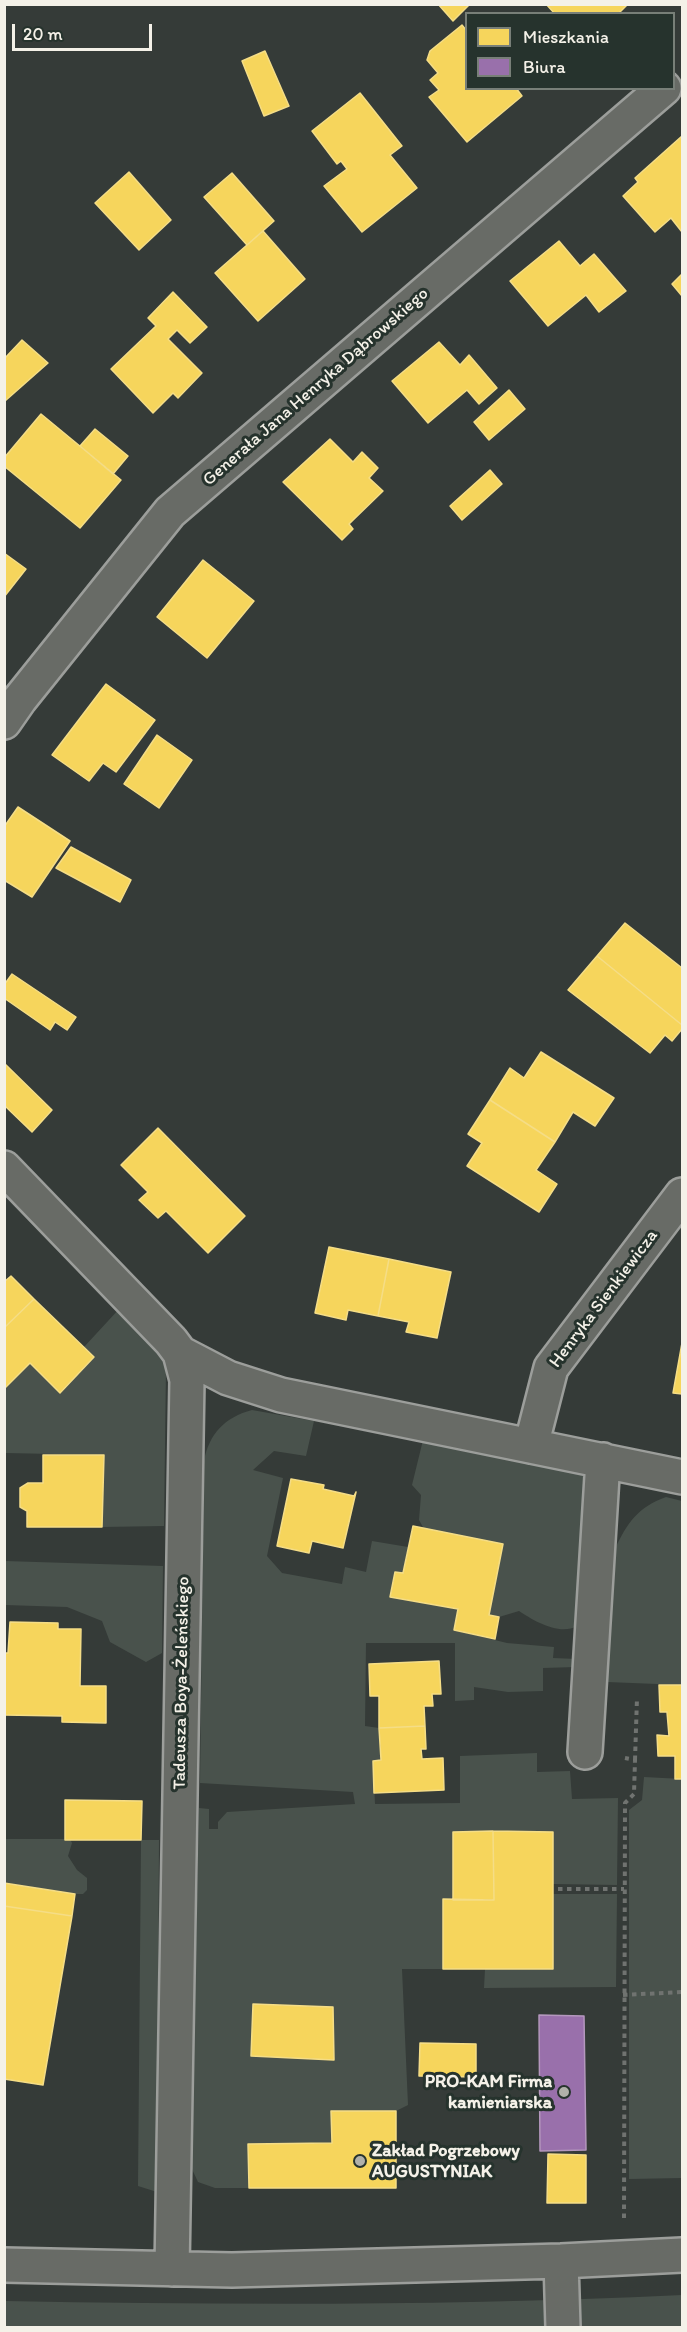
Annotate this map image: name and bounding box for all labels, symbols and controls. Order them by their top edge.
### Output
scale bar [15,12,154,50]
legend [465,12,675,90]
text: 20 m [23,23,63,45]
text: Mieszkania [523,26,609,48]
text: Biura [523,56,566,78]
street label: Generała Jana Henryka Dąbrowskiego [199,283,433,491]
street label: Henryka Sienkiewicza [545,1226,663,1372]
street label: Tadeusza Boya-Żeleńskiego [169,1576,195,1790]
place label: PRO-KAM Firma kamieniarska [425,2071,552,2114]
marker: PRO-KAM Firma kamieniarska [557,2085,571,2099]
place label: Zakład Pogrzebowy AUGUSTYNIAK [372,2140,520,2182]
marker: Zakład Pogrzebowy AUGUSTYNIAK [353,2154,367,2168]

